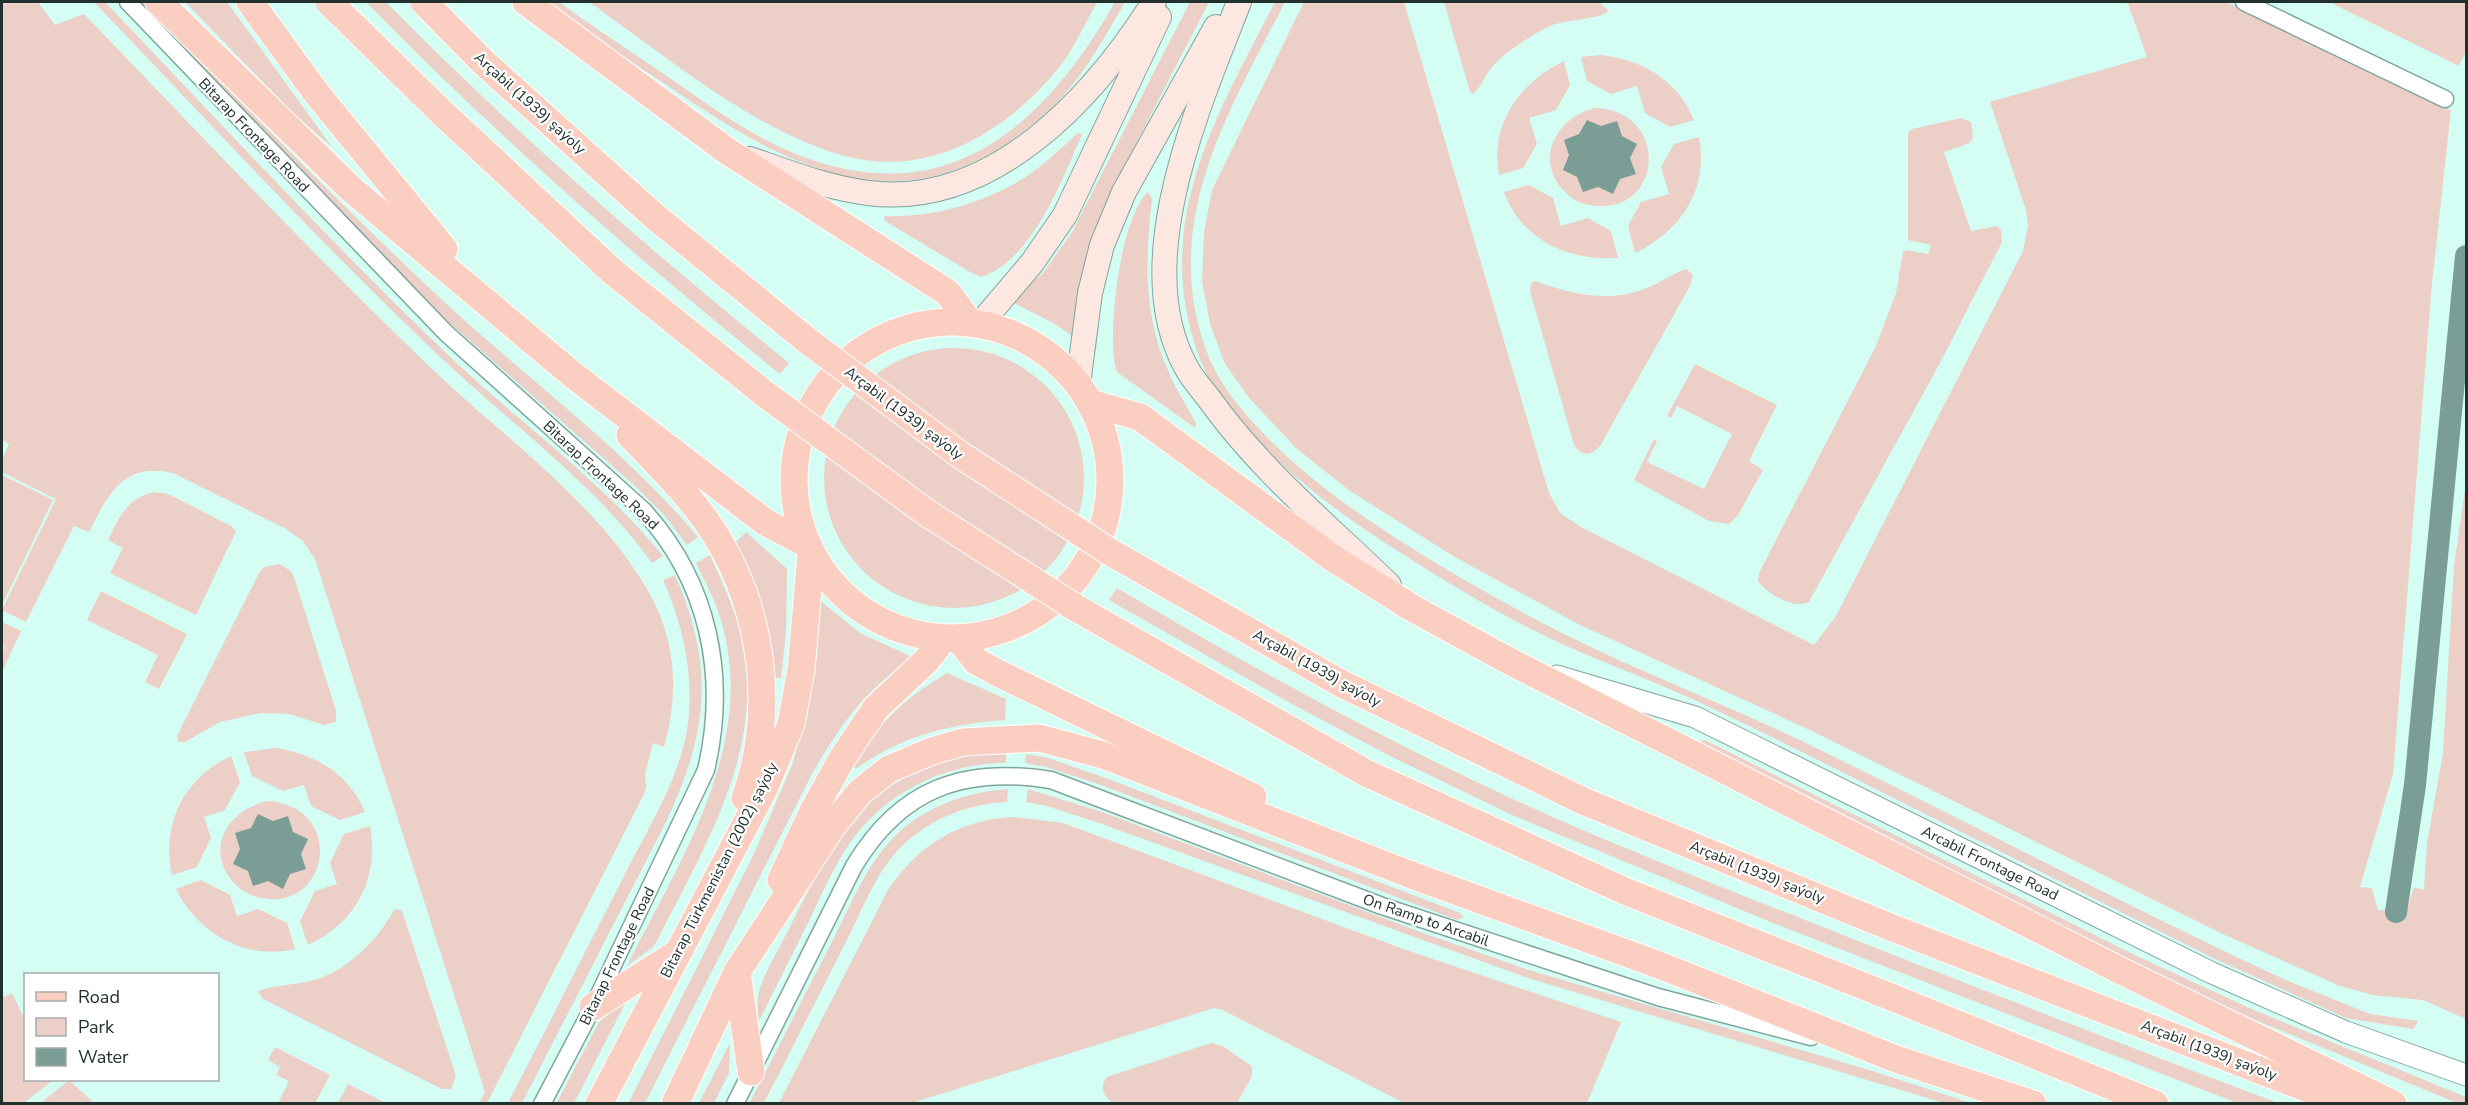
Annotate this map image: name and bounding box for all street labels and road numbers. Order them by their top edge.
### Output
street label: Arçabil (1939) şaýoly [470,47,590,159]
street label: Bitarap Frontage Road [194,74,314,196]
street label: Arçabil (1939) şaýoly [840,362,968,464]
street label: Bitarap Frontage Road [539,416,663,534]
street label: Arçabil (1939) şaýoly [1249,624,1385,712]
street label: Bitarap Türkmenistan (2002) şaýoly [656,758,782,981]
street label: Arcabil Frontage Road [1918,821,2062,905]
street label: Arçabil (1939) şaýoly [1687,836,1828,908]
street label: Bitarap Frontage Road [575,883,659,1029]
street label: On Ramp to Arcabil [1360,889,1492,951]
street label: Arçabil (1939) şaýoly [2138,1015,2280,1085]

